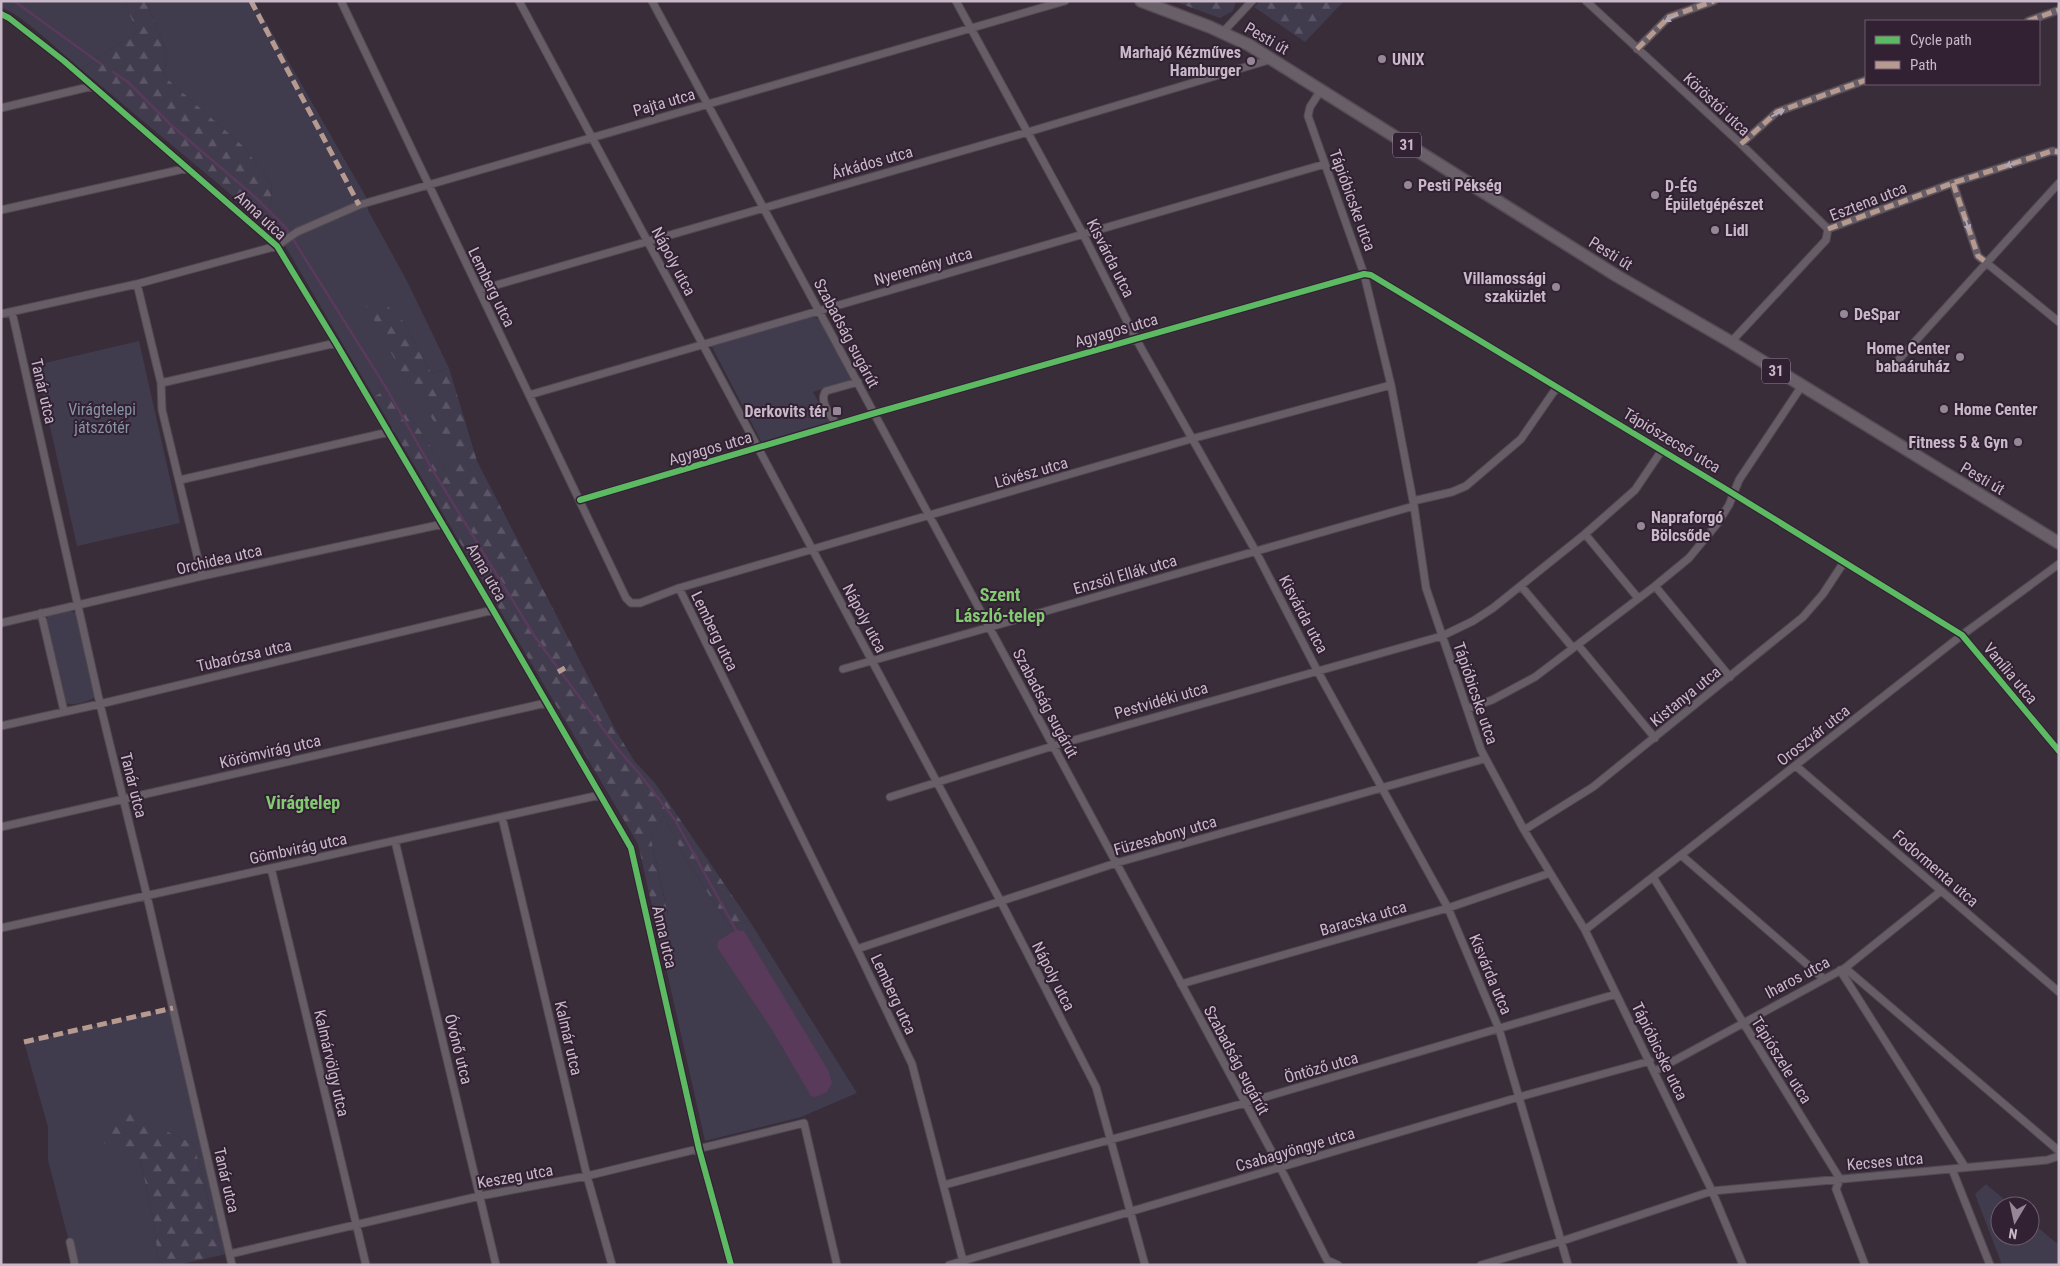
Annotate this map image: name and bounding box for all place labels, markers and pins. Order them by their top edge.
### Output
place label: Marhajó Kézműves Hamburger [1120,43,1241,80]
place label: UNIX [1392,50,1424,69]
marker: UNIX [1376,53,1388,65]
marker: Marhajó Kézműves Hamburger [1245,55,1257,67]
place label: Pesti Pékség [1418,176,1502,195]
place label: D-ÉG Épületgépészet [1665,177,1764,214]
marker: Pesti Pékség [1402,179,1414,191]
marker: D-ÉG Épületgépészet [1649,189,1661,201]
place label: Lidl [1725,221,1749,240]
marker: Lidl [1709,224,1721,236]
place label: Villamossági szaküzlet [1463,269,1546,306]
marker: Villamossági szaküzlet [1550,281,1562,293]
place label: DeSpar [1854,305,1900,324]
marker: DeSpar [1838,308,1850,320]
place label: Home Center babaáruház [1867,339,1950,376]
marker: Home Center babaáruház [1954,351,1966,363]
place label: Home Center [1954,400,2038,419]
place label: Derkovits tér [745,402,827,421]
marker: Home Center [1938,403,1950,415]
marker: Derkovits tér [831,405,843,417]
place label: Fitness 5 & Gyn [1909,433,2008,452]
marker: Fitness 5 & Gyn [2012,436,2024,448]
place label: Napraforgó Bölcsőde [1651,508,1723,545]
marker: Napraforgó Bölcsőde [1635,520,1647,532]

